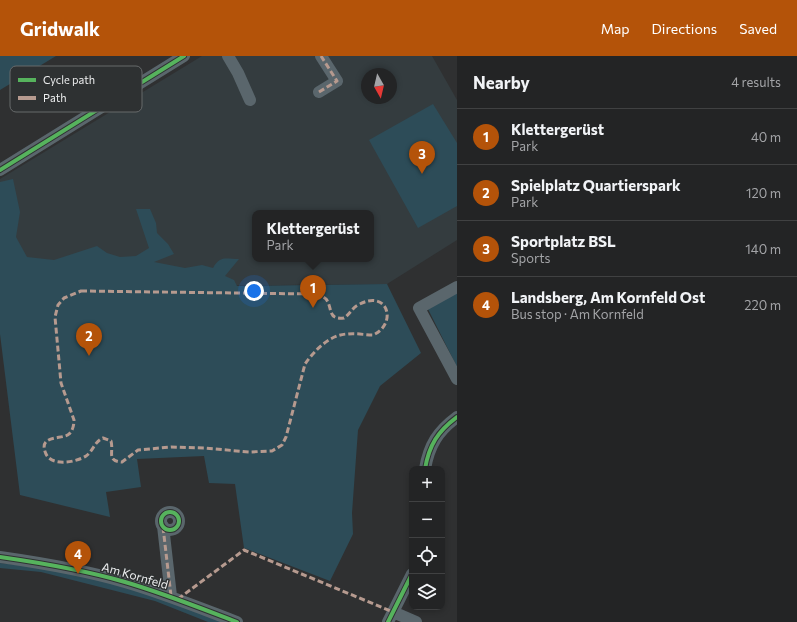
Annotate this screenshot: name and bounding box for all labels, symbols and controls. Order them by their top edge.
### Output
text: Gridwalk [20,17,100,40]
text: Map [601,20,630,37]
text: Directions [652,20,717,37]
text: Saved [739,20,777,37]
legend [10,66,142,112]
north arrow [361,68,397,104]
text: Nearby [473,72,530,93]
text: Cycle path [43,73,95,86]
text: 4 results [731,74,781,90]
text: Path [43,91,66,104]
text: Klettergerüst [511,120,604,138]
text: 1 [483,129,489,145]
text: 40 m [751,129,781,145]
text: Park [511,138,538,154]
pin: 3 [409,141,435,174]
text: Spielplatz Quartierspark [511,176,681,194]
text: 2 [482,185,490,201]
text: 120 m [746,185,781,201]
text: Park [511,194,538,210]
popup [252,210,374,262]
text: Klettergerüst [266,219,360,237]
text: Sportplatz BSL [511,232,616,250]
text: Park [266,237,294,253]
text: 3 [482,241,490,257]
text: 140 m [745,241,781,257]
text: Sports [511,250,551,266]
pin: 1 [300,275,326,308]
your location [244,281,264,301]
text: Landsberg, Am Kornfeld Ost [511,288,705,306]
text: 4 [482,297,490,313]
text: 220 m [744,297,781,313]
text: Bus stop · Am Kornfeld [511,306,644,322]
pin: 2 [76,323,102,356]
map controls [409,466,445,610]
button: + [409,466,445,502]
button: − [409,502,445,538]
button: locate [409,538,445,574]
pin: 4 [65,541,91,574]
street label: Am Kornfeld [101,559,170,591]
button: layers [409,574,445,610]

